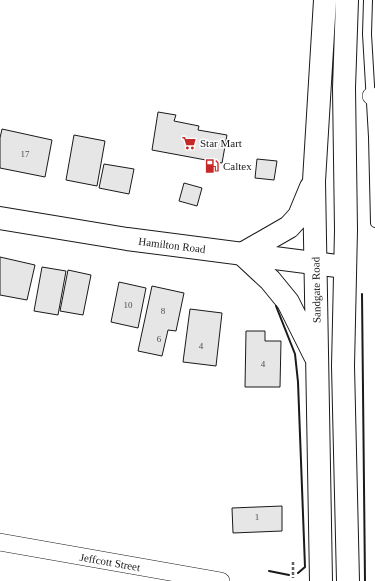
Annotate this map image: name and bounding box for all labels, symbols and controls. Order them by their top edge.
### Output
supermarket icon: Star Mart [181,135,197,151]
place label: Star Mart [200,137,242,149]
house number: 17 [21,149,30,159]
fuel station icon: Caltex [204,158,220,174]
place label: Caltex [223,160,252,172]
street label: Hamilton Road [138,235,207,255]
street label: Sandgate Road [309,256,323,323]
house number: 10 [124,300,133,310]
house number: 8 [161,306,166,316]
house number: 6 [157,334,162,344]
house number: 4 [199,341,204,351]
house number: 4 [261,359,266,369]
house number: 1 [255,512,259,522]
street label: Jeffcott Street [79,551,141,573]

